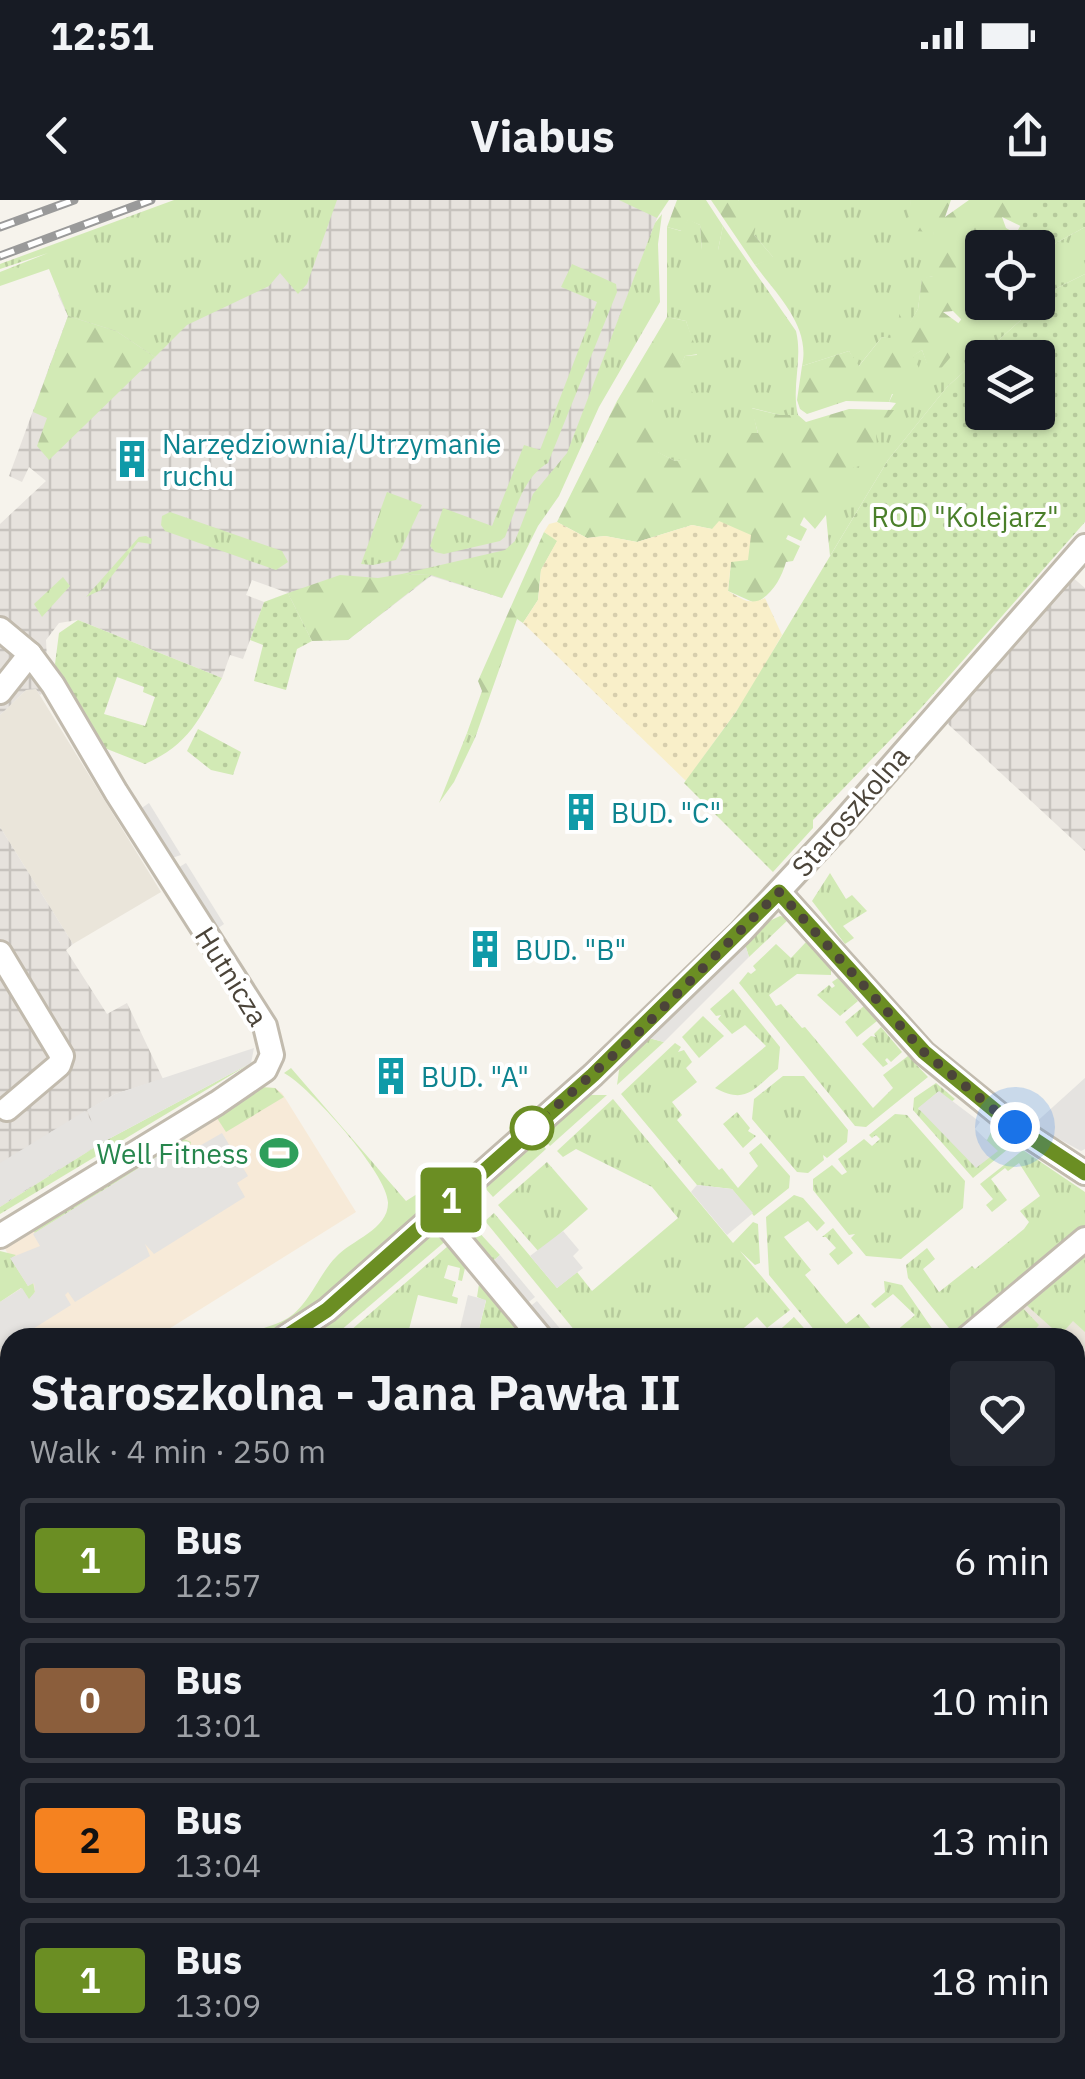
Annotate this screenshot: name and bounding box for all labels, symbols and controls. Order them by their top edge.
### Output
text: 12:51 [50,11,154,60]
text: Viabus [470,106,615,164]
icon: back [30,108,85,163]
icon: share [1000,108,1055,163]
map controls [965,230,1055,430]
button: locate [965,230,1055,320]
button: layers [965,340,1055,430]
place label: Narzędziownia/Utrzymanie ruchu [162,425,501,494]
building icon: Narzędziownia/Utrzymanie ruchu [111,438,153,480]
park label: ROD "Kolejarz" [871,498,1059,535]
street label: Staroszkolna [783,738,917,884]
building icon: BUD. "C" [560,791,602,833]
place label: BUD. "C" [611,794,721,831]
street label: Hutnicza [187,919,277,1033]
building icon: BUD. "B" [464,928,506,970]
place label: BUD. "B" [515,931,626,968]
building icon: BUD. "A" [370,1055,412,1097]
place label: BUD. "A" [421,1058,529,1095]
your location [990,1102,1040,1152]
unlabelled marker [511,1107,553,1149]
sports icon: Well Fitness [258,1132,300,1174]
place label: Well Fitness [97,1135,249,1172]
line badge: 1 [418,1168,484,1232]
text: 1 [440,1177,462,1223]
text: Staroszkolna - Jana Pawła II [30,1361,681,1423]
button: heart [950,1361,1055,1466]
text: Walk · 4 min · 250 m [30,1430,326,1472]
text: Bus [175,1515,242,1564]
text: 6 min [954,1536,1050,1585]
text: 1 [79,1537,101,1583]
text: 12:57 [175,1564,261,1606]
text: Bus [175,1655,242,1704]
text: 10 min [931,1676,1050,1725]
text: 0 [79,1677,101,1723]
text: 13:01 [175,1704,261,1746]
text: Bus [175,1795,242,1844]
text: 13 min [931,1816,1050,1865]
text: 2 [79,1817,101,1863]
text: 13:04 [175,1844,261,1886]
text: Bus [175,1935,242,1984]
text: 18 min [931,1956,1050,2005]
text: 1 [79,1957,101,2003]
text: 13:09 [175,1984,261,2026]

